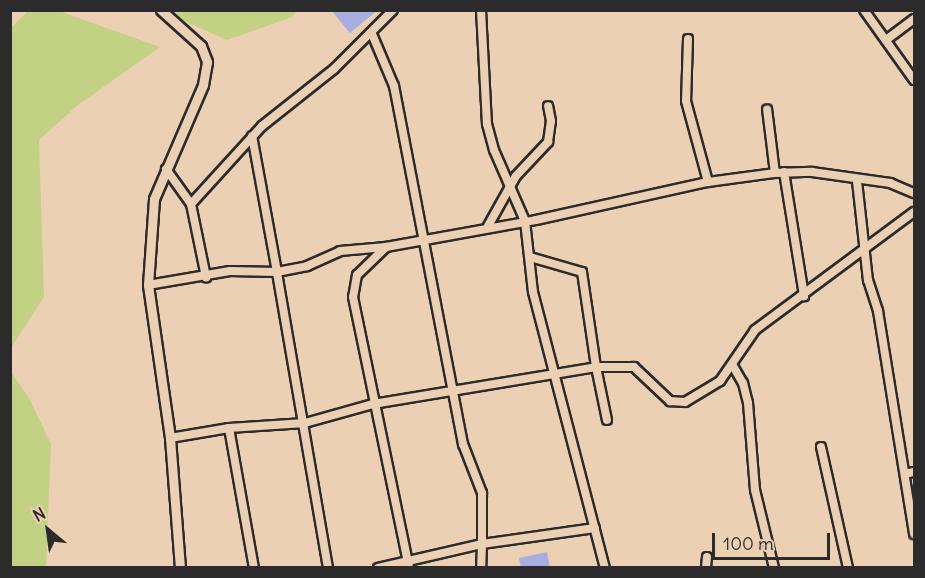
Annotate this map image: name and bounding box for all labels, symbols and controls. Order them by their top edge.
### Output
north arrow [18,500,78,560]
text: N [30,503,49,526]
scale bar [715,521,834,559]
text: 100 m [723,532,774,555]

